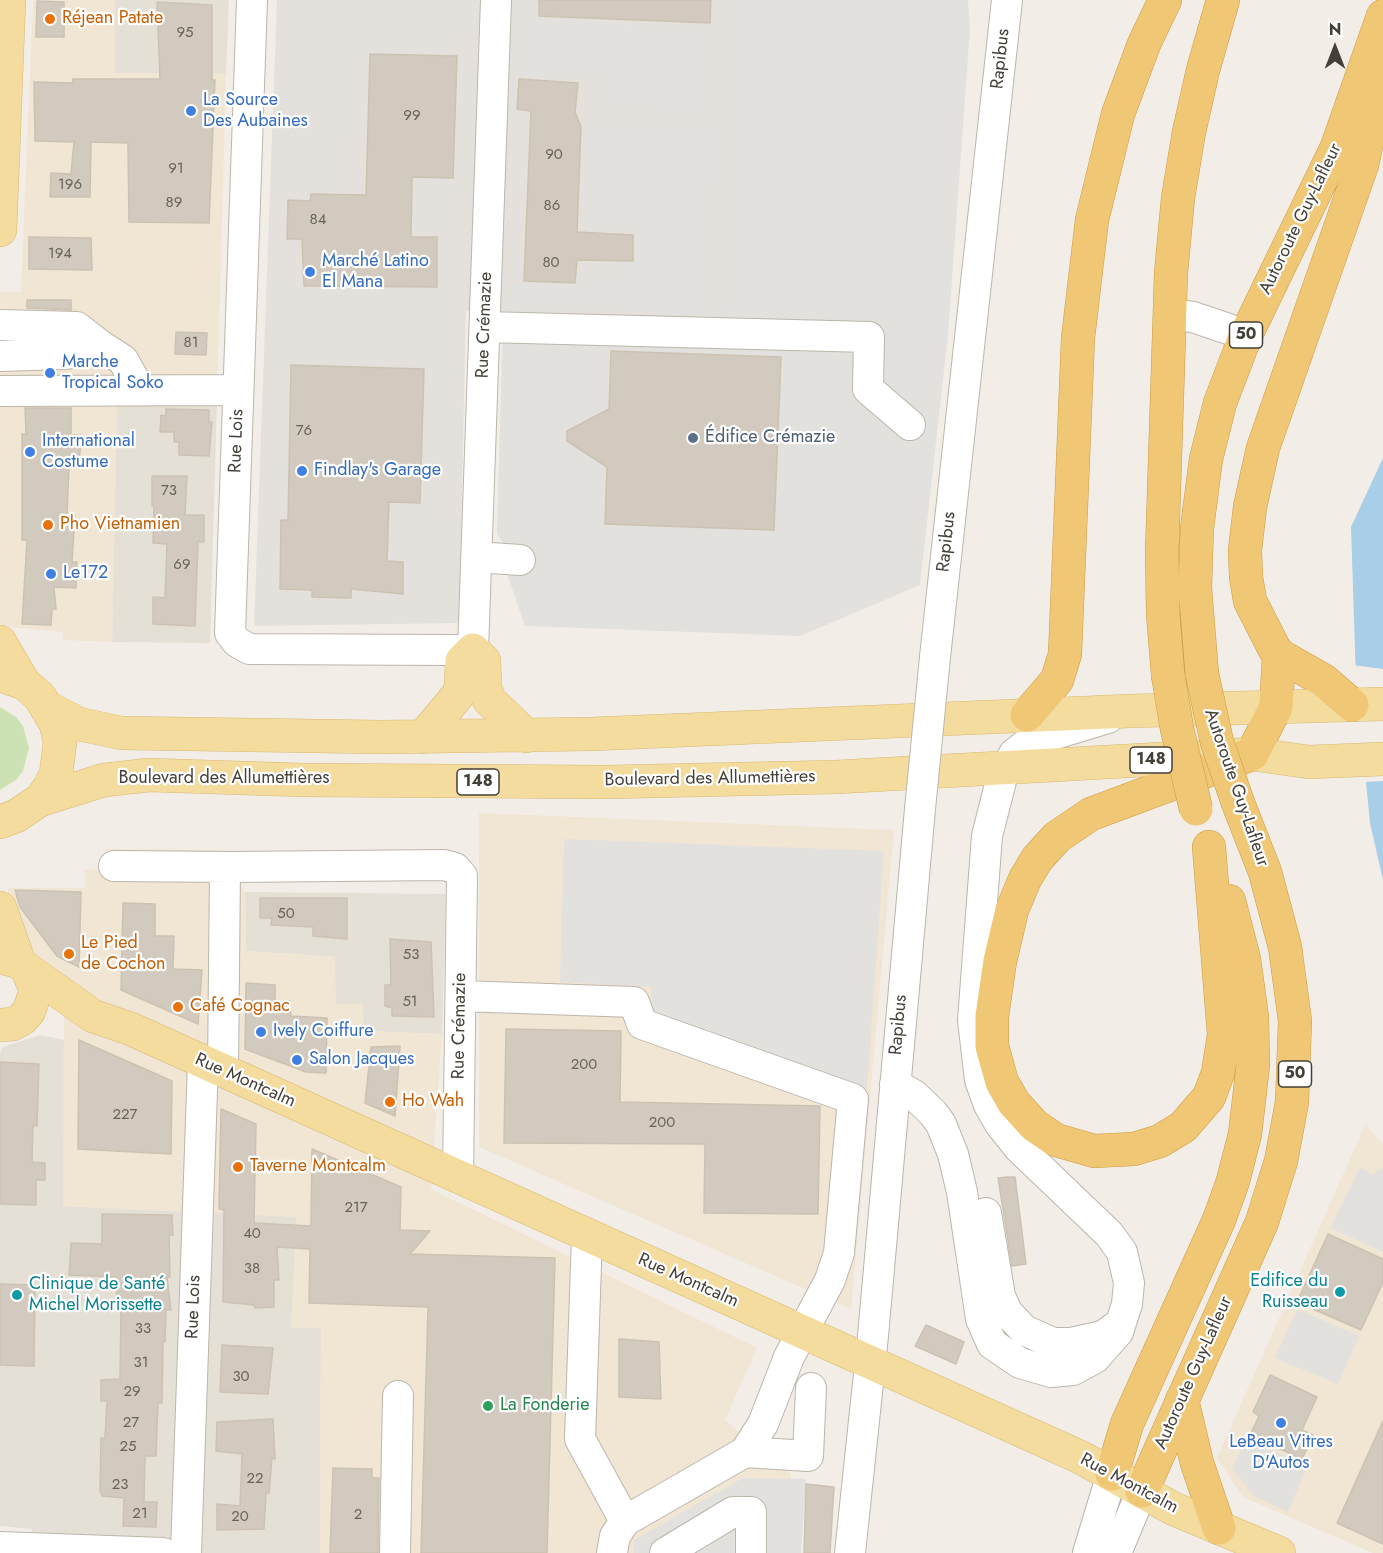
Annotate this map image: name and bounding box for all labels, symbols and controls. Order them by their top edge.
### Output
place label: Réjean Patate [62,8,163,30]
marker: Réjean Patate [43,12,57,26]
north arrow [1305,18,1365,78]
text: N [1329,18,1341,41]
house number: 95 [176,24,194,42]
street label: Rapibus [987,28,1015,90]
place label: La Source Des Aubaines [203,90,308,132]
marker: La Source Des Aubaines [184,104,198,118]
house number: 99 [403,107,421,125]
street label: Autoroute Guy-Lafleur [1255,140,1347,298]
house number: 90 [545,146,563,164]
house number: 91 [168,160,184,178]
house number: 196 [58,176,82,194]
house number: 89 [166,194,182,212]
house number: 86 [544,197,560,215]
house number: 84 [310,211,326,229]
house number: 194 [48,245,72,263]
place label: Marché Latino El Mana [322,251,429,294]
house number: 80 [542,254,560,272]
marker: Marché Latino El Mana [303,265,317,279]
street label: Rue Crémazie [472,271,498,379]
road number: 50 [1230,322,1262,348]
house number: 81 [184,334,198,352]
place label: Marche Tropical Soko [62,352,164,394]
marker: Marche Tropical Soko [43,366,57,380]
street label: Rue Lois [225,409,249,473]
house number: 76 [296,422,312,440]
place label: Édifice Crémazie [705,427,835,449]
place label: International Costume [42,431,135,474]
marker: Édifice Crémazie [686,431,700,445]
marker: International Costume [23,445,37,459]
place label: Findlay's Garage [314,460,441,482]
marker: Findlay's Garage [295,464,309,478]
house number: 73 [161,482,177,500]
street label: Rapibus [933,511,961,573]
place label: Pho Vietnamien [60,514,180,536]
marker: Pho Vietnamien [41,518,55,532]
house number: 69 [173,556,191,574]
place label: Le172 [63,563,108,585]
marker: Le172 [44,567,58,581]
street label: Autoroute Guy-Lafleur [1199,706,1273,870]
road number: 148 [1130,747,1172,773]
street label: Boulevard des Allumettières [604,766,816,792]
street label: Boulevard des Allumettières [119,768,329,790]
road number: 148 [457,769,499,795]
house number: 50 [277,905,295,923]
place label: Le Pied de Cochon [81,933,165,976]
house number: 53 [403,946,419,964]
marker: Le Pied de Cochon [62,947,76,961]
street label: Rue Crémazie [448,973,472,1079]
house number: 51 [402,993,418,1011]
street label: Rapibus [886,994,912,1056]
place label: Café Cognac [190,996,290,1018]
marker: Café Cognac [171,1000,185,1014]
place label: Ively Coiffure [273,1021,374,1043]
marker: Ively Coiffure [254,1025,268,1039]
street label: Rue Montcalm [191,1049,299,1113]
place label: Salon Jacques [309,1049,414,1071]
marker: Salon Jacques [290,1053,304,1067]
house number: 200 [571,1056,597,1074]
road number: 50 [1278,1061,1312,1087]
place label: Ho Wah [402,1091,464,1113]
marker: Ho Wah [383,1095,397,1109]
house number: 227 [113,1106,137,1124]
house number: 200 [649,1114,675,1132]
place label: Taverne Montcalm [250,1156,386,1178]
marker: Taverne Montcalm [231,1160,245,1174]
house number: 217 [344,1199,368,1217]
house number: 40 [243,1225,261,1243]
street label: Rue Montcalm [634,1249,742,1313]
house number: 38 [244,1260,260,1278]
place label: Edifice du Ruisseau [1250,1271,1328,1314]
place label: Clinique de Santé Michel Morissette [29,1274,165,1316]
street label: Rue Lois [182,1275,206,1339]
marker: Edifice du Ruisseau [1333,1285,1347,1299]
marker: Clinique de Santé Michel Morissette [10,1288,24,1302]
street label: Autoroute Guy-Lafleur [1151,1293,1237,1453]
house number: 33 [135,1320,151,1338]
house number: 31 [134,1354,148,1372]
house number: 30 [232,1368,250,1386]
house number: 29 [123,1383,141,1401]
place label: La Fonderie [500,1395,590,1417]
marker: La Fonderie [481,1399,495,1413]
house number: 27 [123,1414,139,1432]
marker: LeBeau Vitres D'Autos [1274,1416,1288,1430]
place label: LeBeau Vitres D'Autos [1229,1432,1333,1474]
house number: 25 [120,1438,136,1456]
street label: Rue Montcalm [1076,1449,1182,1519]
house number: 22 [246,1470,264,1488]
house number: 23 [112,1476,128,1494]
house number: 21 [132,1505,148,1523]
house number: 2 [354,1506,362,1524]
house number: 20 [231,1508,249,1526]

